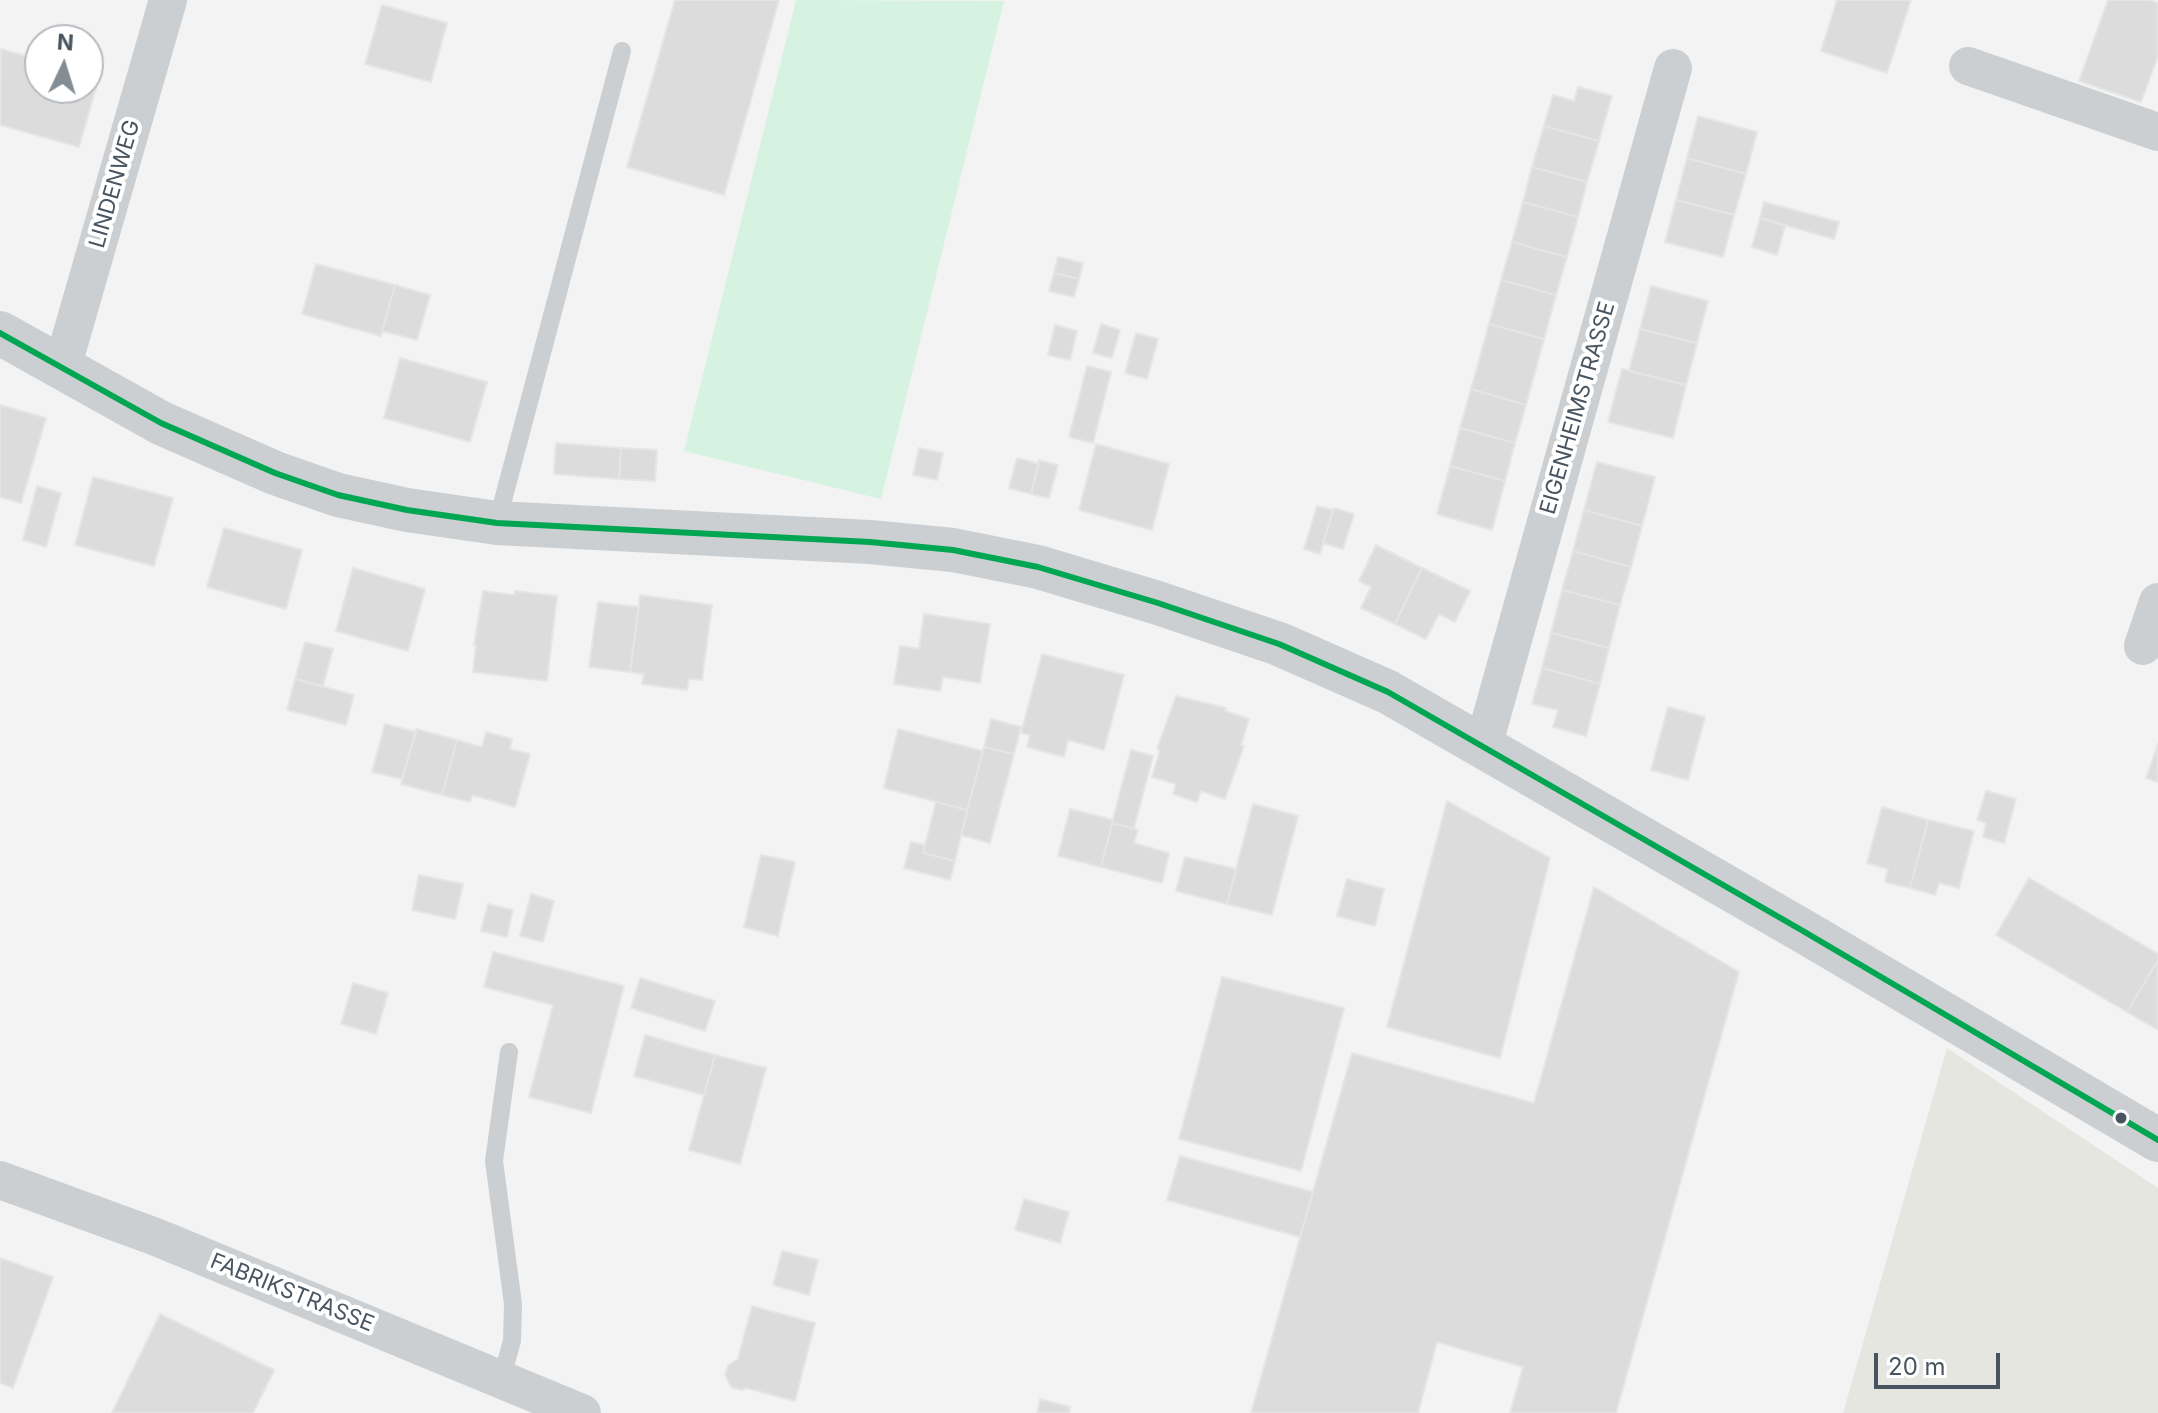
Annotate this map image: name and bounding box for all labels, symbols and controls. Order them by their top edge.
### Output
north arrow [24,24,104,104]
text: N [56,28,75,56]
street label: LINDENWEG [84,117,146,251]
street label: EIGENHEIMSTRASSE [1535,299,1621,517]
unlabelled marker [2113,1110,2129,1126]
street label: FABRIKSTRASSE [206,1248,378,1338]
scale bar [1878,1337,2004,1387]
text: 20 m [1888,1352,1946,1381]

